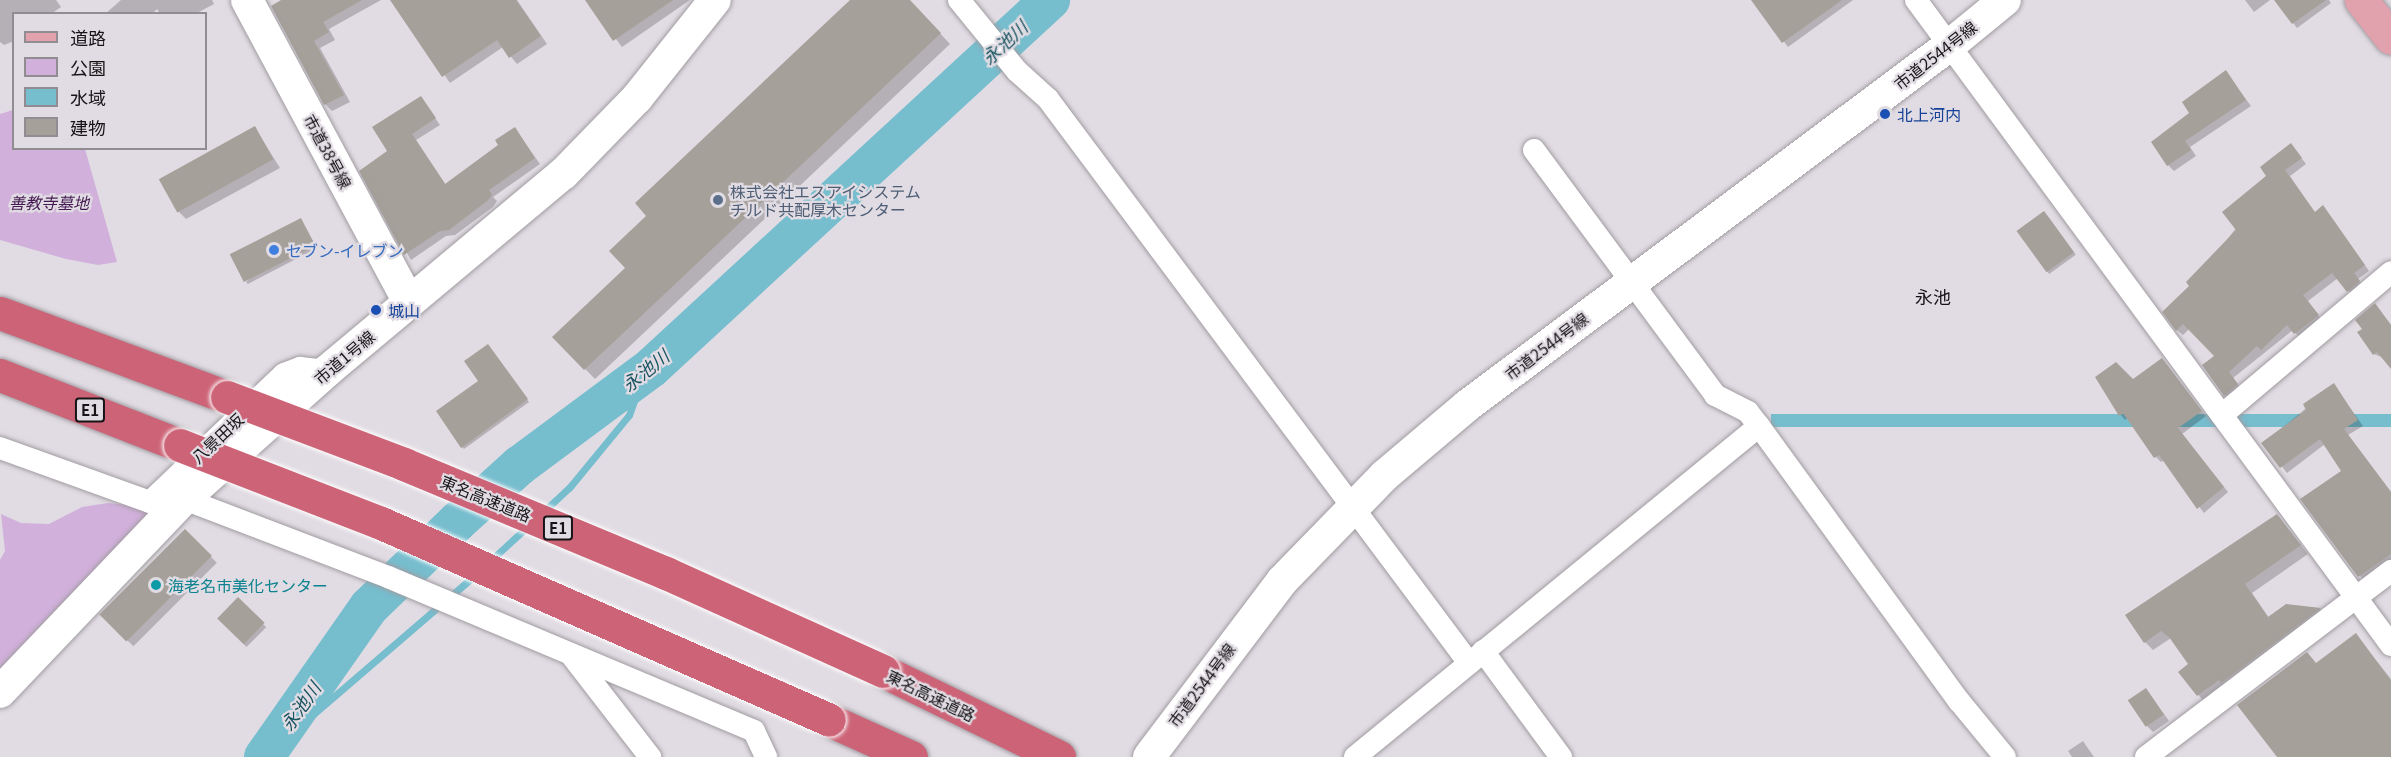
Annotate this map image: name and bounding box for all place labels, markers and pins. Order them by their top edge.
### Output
place label: 北上河内 [1897,104,1961,124]
marker: 北上河内 [1878,107,1892,121]
place label: 株式会社エスアイシステム チルド共配厚木センター [730,181,922,219]
marker: 株式会社エスアイシステム チルド共配厚木センター [711,193,725,207]
place label: セブン-イレブン [286,240,404,260]
marker: セブン-イレブン [267,243,281,257]
place label: 城山 [388,300,420,320]
marker: 城山 [369,303,383,317]
place label: 海老名市美化センター [168,575,328,595]
marker: 海老名市美化センター [149,578,163,592]

